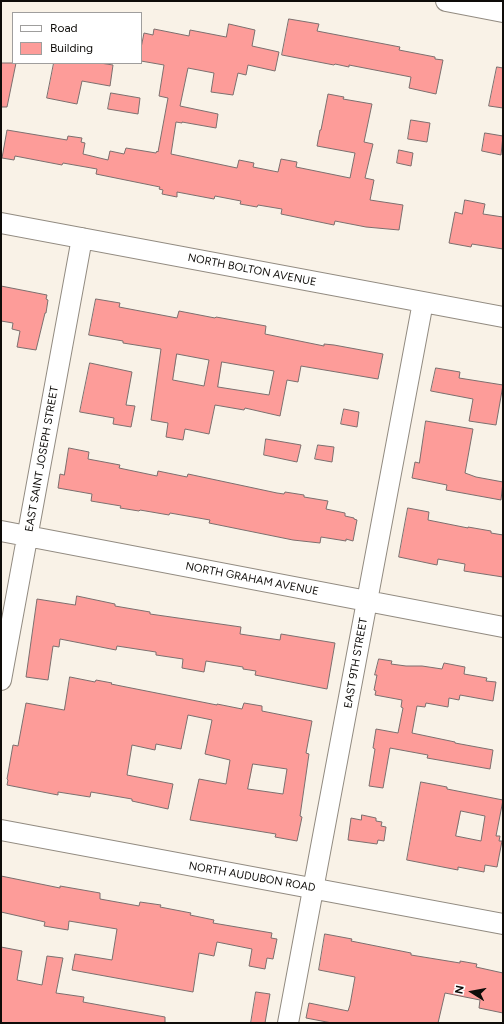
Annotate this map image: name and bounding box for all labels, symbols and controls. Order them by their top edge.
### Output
legend [12,12,142,64]
text: Road [50,21,78,35]
text: Building [50,41,93,55]
street label: NORTH BOLTON AVENUE [187,251,317,289]
street label: EAST SAINT JOSEPH STREET [23,385,61,533]
street label: NORTH GRAHAM AVENUE [184,560,320,598]
street label: EAST 9TH STREET [342,617,370,709]
street label: NORTH AUDUBON ROAD [188,859,316,895]
north arrow [452,972,492,1012]
text: N [453,984,467,995]

